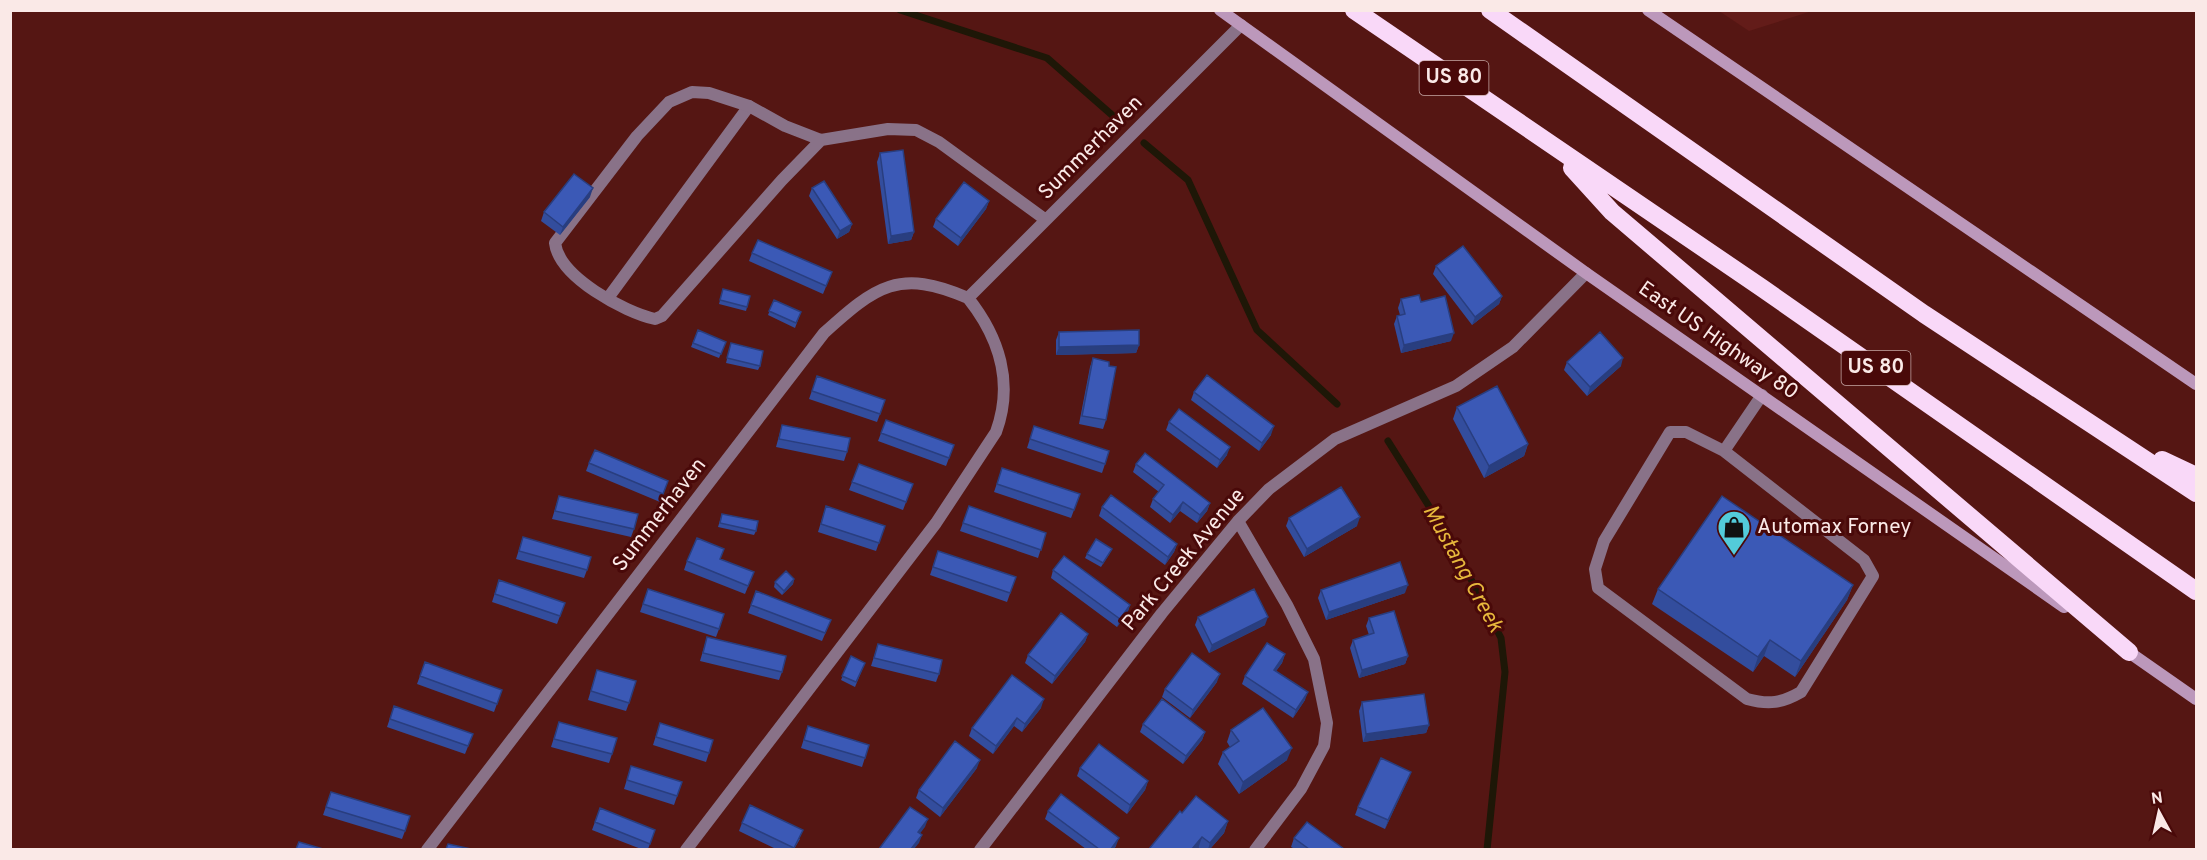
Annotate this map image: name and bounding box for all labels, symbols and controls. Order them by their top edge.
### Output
road number: US 80 [1420,61,1488,95]
street label: Summerhaven [1033,90,1149,206]
street label: East US Highway 80 [1633,276,1803,406]
road number: US 80 [1842,351,1910,385]
street label: Summerhaven [607,453,713,577]
street label: Park Creek Avenue [1116,483,1252,637]
water label: Mustang Creek [1416,500,1509,638]
shop icon: Automax Forney [1716,509,1752,556]
place label: Automax Forney [1757,514,1911,541]
north arrow [2129,782,2189,842]
text: N [2150,788,2164,810]

